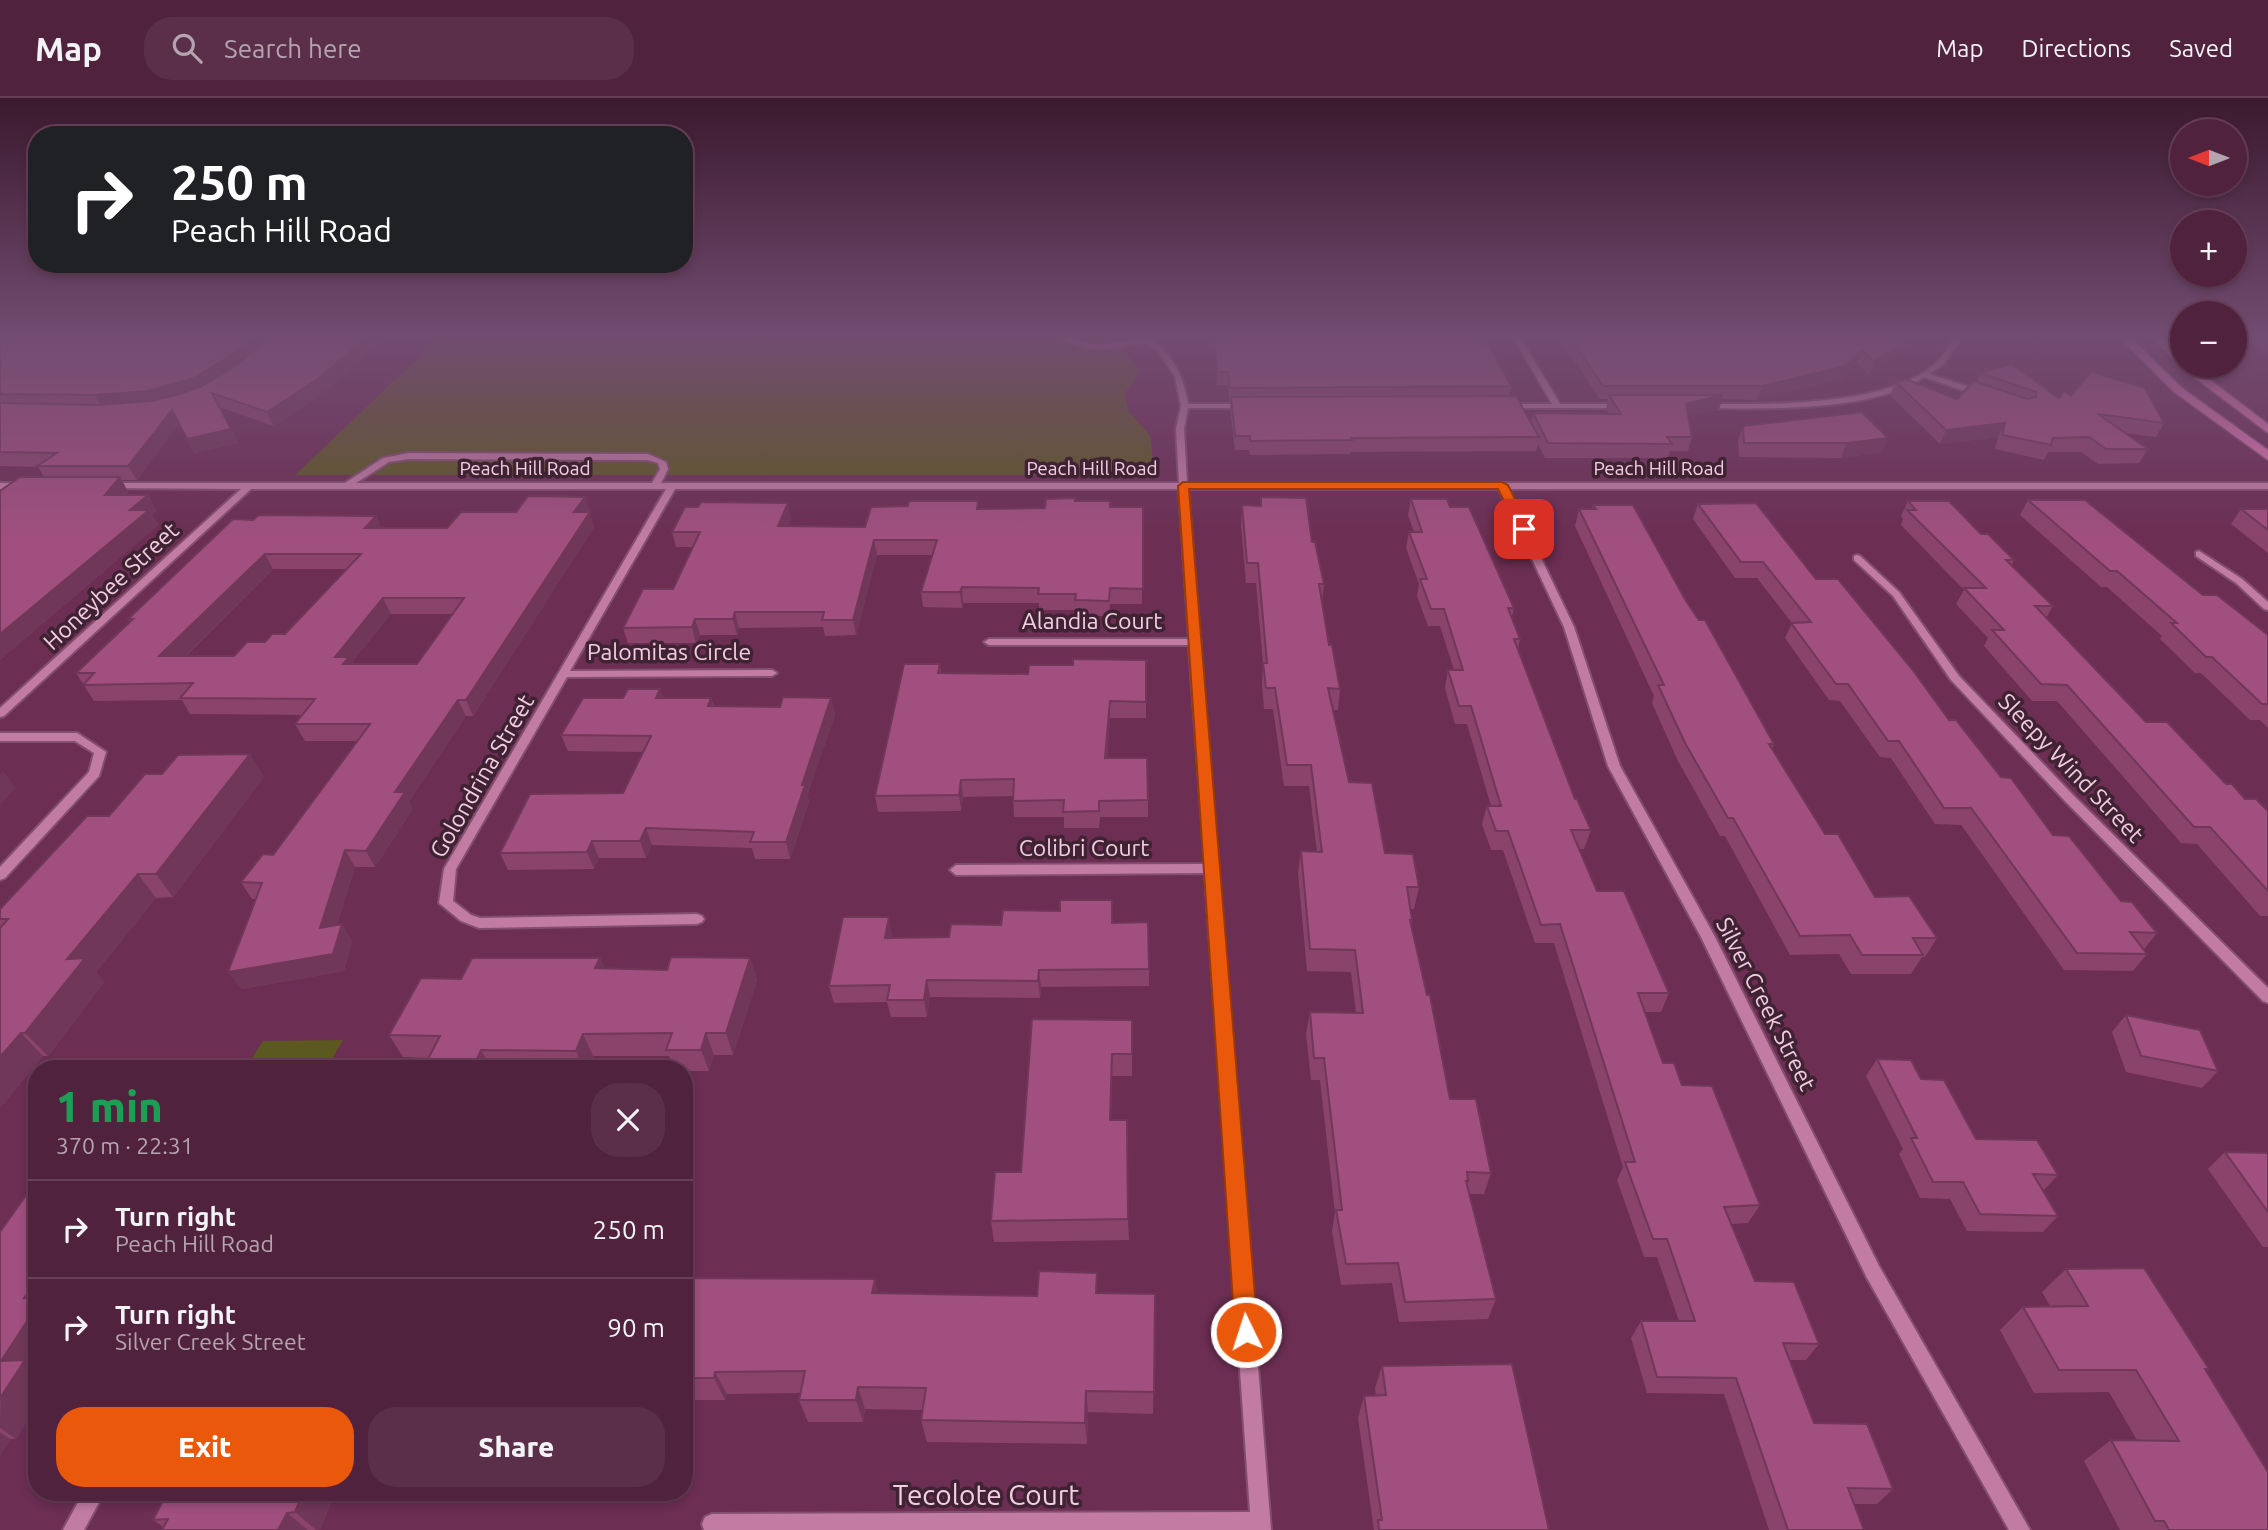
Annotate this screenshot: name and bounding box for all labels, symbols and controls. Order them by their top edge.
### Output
search box [144,17,634,80]
icon: search [168,29,206,67]
text: Map [35,30,102,67]
text: Search here [224,34,362,63]
text: Map [1936,35,1983,62]
text: Directions [2021,35,2131,62]
text: Saved [2169,35,2233,62]
north arrow [2170,119,2247,196]
map controls [2170,119,2247,378]
icon: right [56,154,147,245]
text: 250 m [171,154,308,209]
button: + [2170,210,2247,287]
text: Peach Hill Road [171,212,392,248]
button: − [2170,301,2247,378]
street label: Peach Hill Road [459,457,591,479]
street label: Peach Hill Road [1026,457,1158,479]
street label: Peach Hill Road [1593,457,1725,479]
pin [1494,499,1554,559]
icon: arrive [1505,510,1543,548]
street label: Honeybee Street [38,517,183,654]
street label: Alandia Court [1022,608,1162,633]
street label: Palomitas Circle [587,639,751,664]
street label: Sleepy Wind Street [1994,688,2149,847]
street label: Golondrina Street [425,690,538,861]
street label: Colibri Court [1019,835,1149,860]
street label: Silver Creek Street [1712,913,1821,1094]
text: 1 min [56,1083,163,1130]
button: close [591,1083,665,1157]
text: 370 m · 22:31 [56,1133,194,1158]
text: Turn right [115,1202,236,1231]
icon: right [56,1210,94,1248]
text: 250 m [593,1215,665,1244]
text: Peach Hill Road [115,1231,274,1256]
position arrow [1209,1295,1283,1369]
text: Turn right [115,1300,236,1329]
icon: right [56,1308,94,1346]
text: 90 m [607,1313,665,1342]
text: Silver Creek Street [115,1329,306,1354]
button: Exit [56,1407,354,1487]
button: Share [368,1407,665,1487]
street label: Tecolote Court [893,1479,1079,1510]

